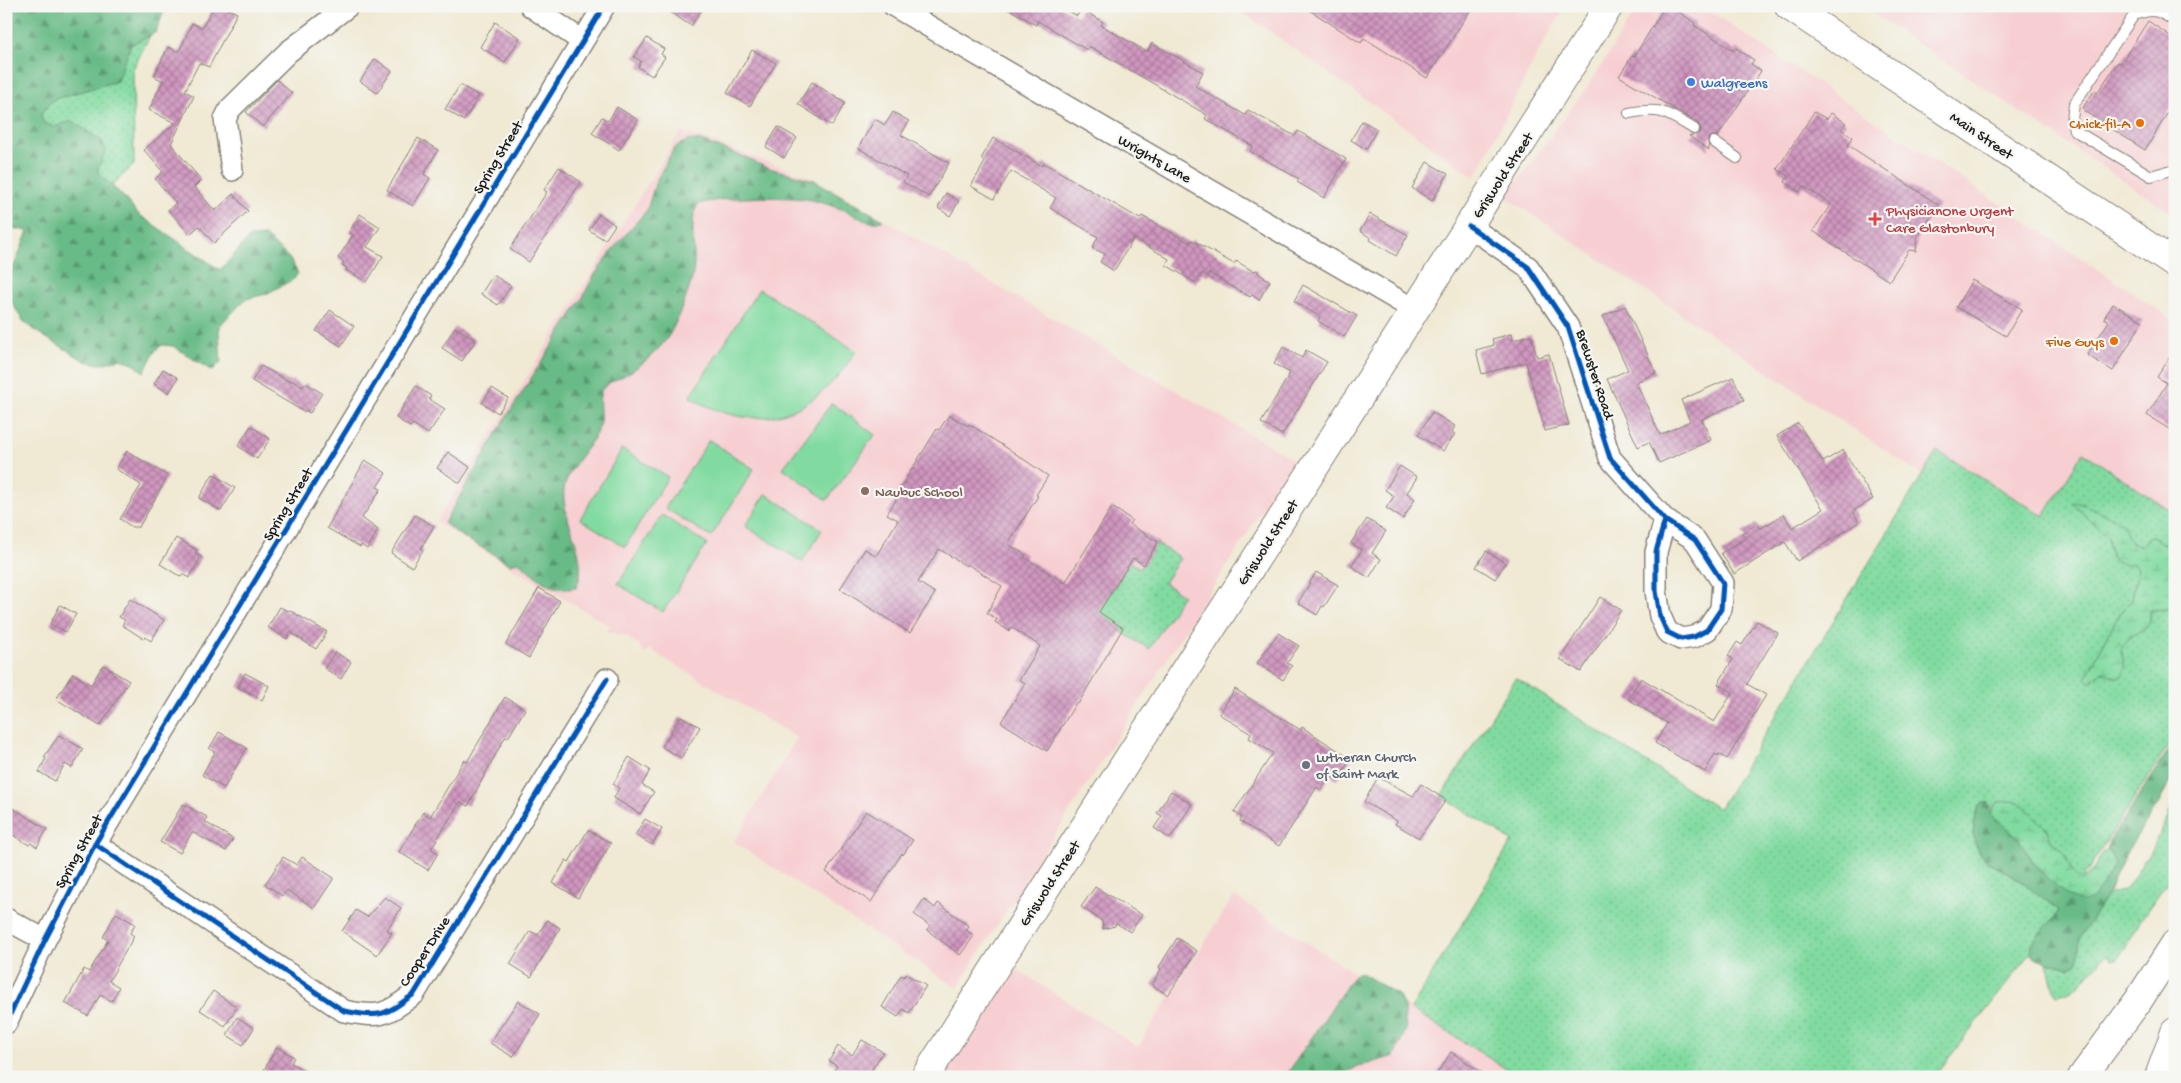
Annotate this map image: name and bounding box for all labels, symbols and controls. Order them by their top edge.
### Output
place label: Walgreens [1701,75,1768,93]
marker: Walgreens [1685,76,1697,88]
street label: Main Street [1946,109,2018,165]
place label: Chick-fil-A [2069,116,2131,134]
street label: Spring Street [470,117,529,198]
marker: Chick-fil-A [2134,117,2146,129]
street label: Griswold Street [1469,128,1539,222]
street label: Wrights Lane [1114,131,1194,188]
place label: PhysicianOne Urgent Care Glastonbury [1885,203,2015,238]
marker: PhysicianOne Urgent Care Glastonbury [1868,212,1882,226]
street label: Brewster Road [1571,326,1617,423]
place label: Five Guys [2045,334,2104,352]
marker: Five Guys [2108,335,2120,347]
street label: Spring Street [260,464,319,545]
place label: Naubuc School [875,484,963,502]
marker: Naubuc School [859,485,871,497]
street label: Griswold Street [1234,495,1304,589]
place label: Lutheran Church of Saint Mark [1316,749,1416,784]
marker: Lutheran Church of Saint Mark [1300,759,1312,771]
street label: Spring Street [52,810,108,892]
street label: Griswold Street [1016,836,1086,930]
street label: Cooper Drive [396,913,455,991]

